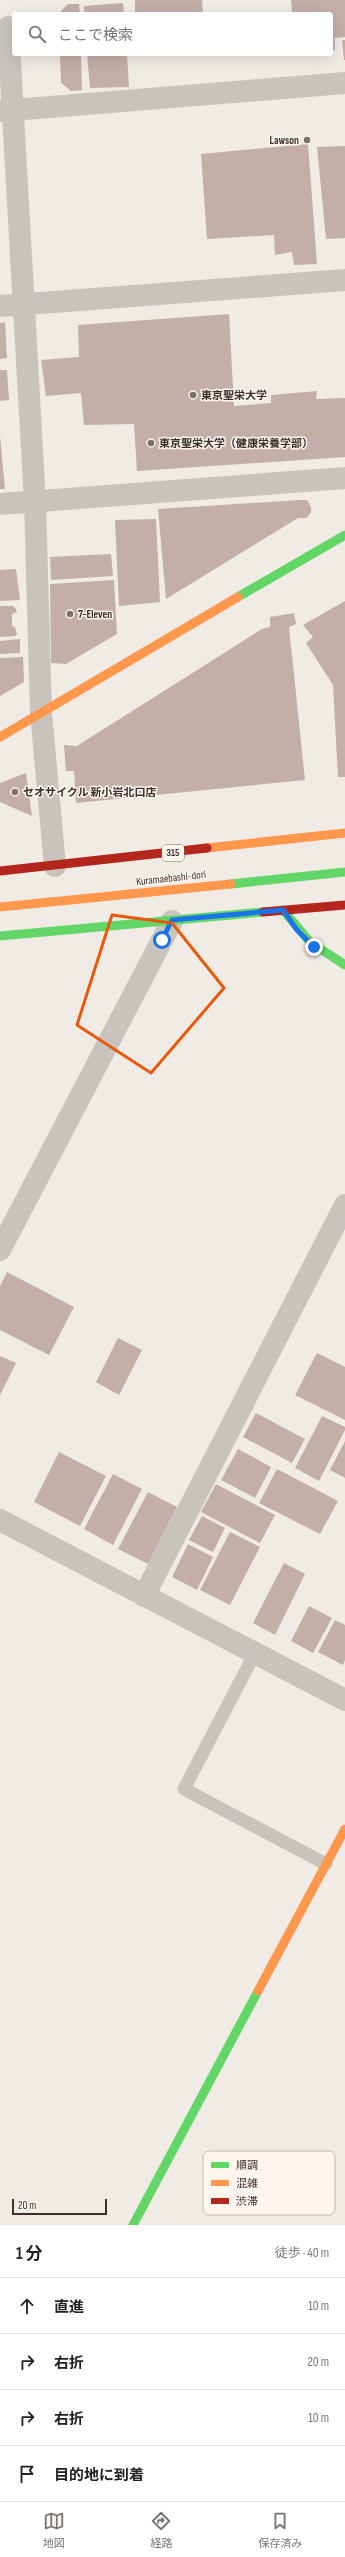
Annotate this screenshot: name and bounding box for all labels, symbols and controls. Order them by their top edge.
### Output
search box [12,12,333,56]
icon: search [26,23,48,45]
text: ここで検索 [58,26,133,45]
place label: Lawson [270,134,299,147]
marker: Lawson [302,135,312,145]
place label: 東京聖栄大学 [201,389,267,402]
marker: 東京聖栄大学 [188,390,198,400]
place label: 東京聖栄大学（健康栄養学部） [159,437,313,450]
marker: 東京聖栄大学（健康栄養学部） [146,438,156,448]
place label: 7-Eleven [78,608,112,621]
marker: 7-Eleven [65,609,75,619]
place label: セオサイクル 新小岩北口店 [23,786,156,799]
marker: セオサイクル 新小岩北口店 [10,787,20,797]
road number: 315 [162,845,184,861]
street label: Kuramaebashi-dori [135,868,207,888]
route start [153,931,171,949]
route end [305,938,323,956]
legend [203,2151,335,2215]
text: 順調 [236,2159,258,2172]
text: 混雑 [236,2177,258,2190]
text: 渋滞 [236,2195,258,2208]
scale bar [12,2197,107,2216]
text: 20 m [18,2199,36,2212]
text: 1 分 [16,2244,42,2264]
text: 徒歩 · 40 m [275,2245,329,2261]
icon: ahead [16,2295,38,2317]
text: 直進 [54,2298,84,2317]
text: 10 m [308,2298,329,2314]
icon: right [16,2351,38,2373]
text: 右折 [54,2354,84,2373]
text: 20 m [307,2354,329,2370]
icon: right [16,2407,38,2429]
text: 右折 [54,2410,84,2429]
text: 10 m [308,2410,329,2426]
icon: arrive [16,2463,38,2485]
text: 目的地に到着 [54,2466,144,2485]
tab: 地図 [43,2510,65,2550]
tab: 経路 [150,2510,172,2550]
tab: 保存済み [258,2510,302,2550]

